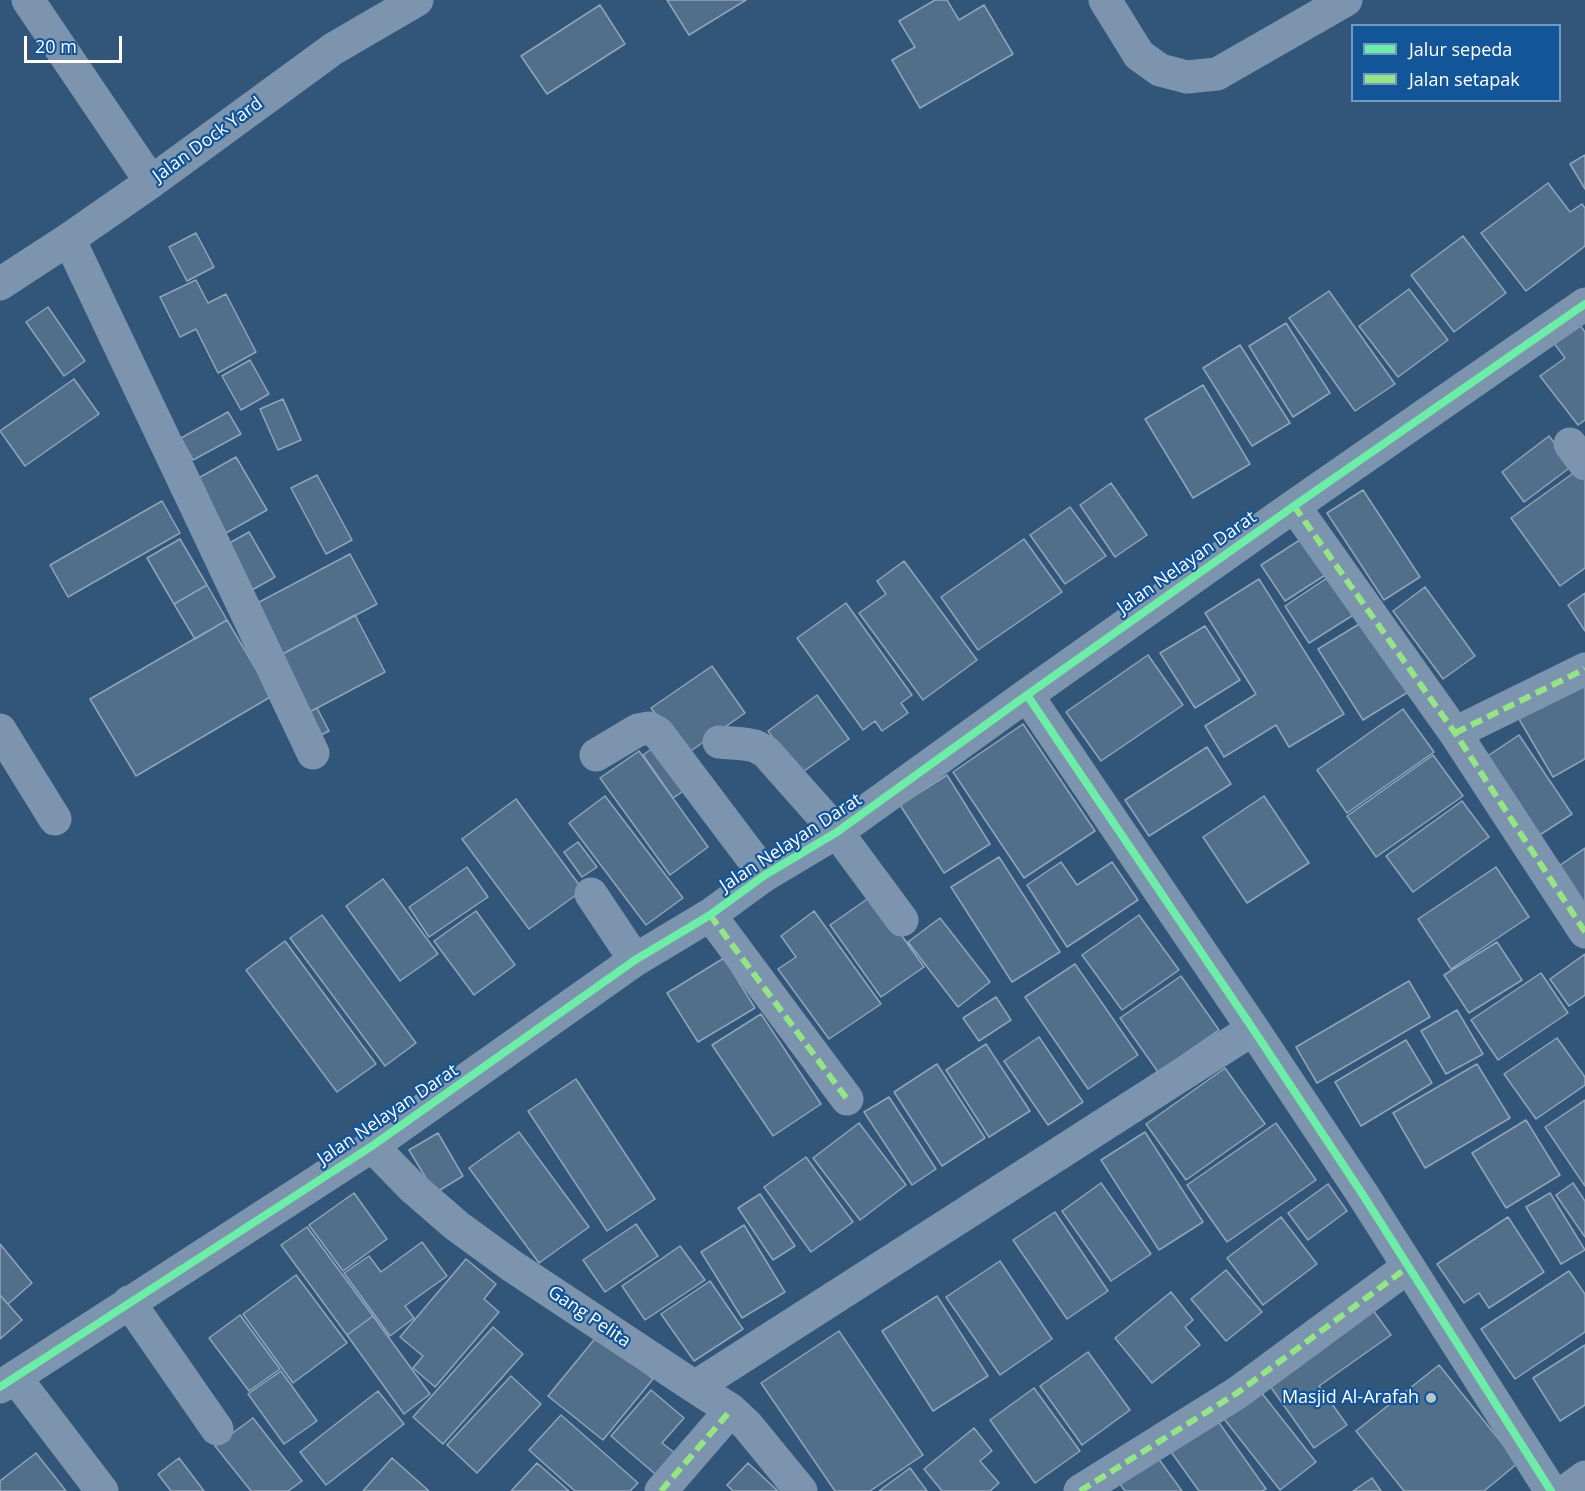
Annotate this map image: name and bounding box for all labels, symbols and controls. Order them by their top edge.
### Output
scale bar [27,24,124,62]
legend [1351,24,1561,102]
text: 20 m [35,34,77,58]
text: Jalur sepeda [1409,37,1512,61]
text: Jalan setapak [1409,67,1520,91]
street label: Jalan Dock Yard [149,93,267,187]
street label: Jalan Nelayan Darat [1113,507,1261,619]
street label: Jalan Nelayan Darat [716,789,866,897]
street label: Jalan Nelayan Darat [314,1060,462,1170]
street label: Gang Pelita [544,1281,634,1353]
place label: Masjid Al-Arafah [1282,1387,1419,1409]
marker: Masjid Al-Arafah [1424,1391,1438,1405]

